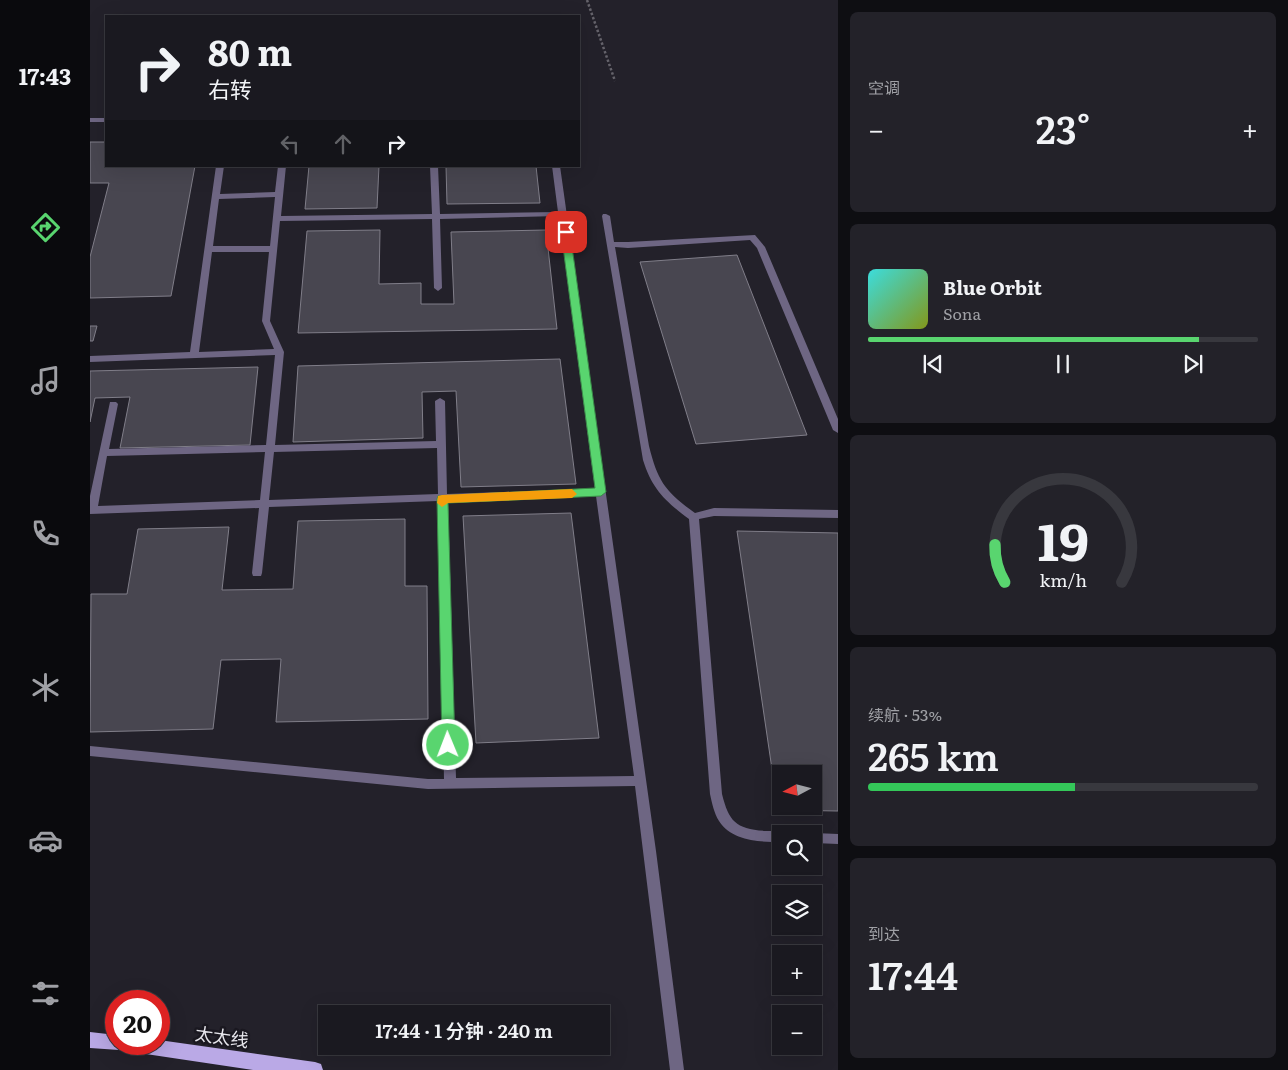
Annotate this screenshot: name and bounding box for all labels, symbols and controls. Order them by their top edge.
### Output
text: 80 m [208,25,292,77]
icon: right [125,35,190,100]
text: 17:43 [19,59,71,92]
text: 右转 [208,72,252,105]
text: 空调 [868,75,900,99]
text: 23° [1036,99,1090,156]
text: − [868,107,884,149]
text: + [1242,107,1258,149]
icon: left [276,130,304,158]
icon: ahead [329,130,357,158]
icon: right [382,130,410,158]
icon: directions [28,210,63,245]
pin [545,211,587,253]
icon: arrive [552,218,580,246]
text: Blue Orbit [943,273,1042,301]
text: Sona [943,301,981,325]
icon: previous [919,350,947,378]
icon: pause [1049,350,1077,378]
icon: next [1179,350,1207,378]
icon: music [28,363,63,398]
text: 19 [1037,500,1089,577]
icon: phone [28,516,63,551]
text: km/h [1039,566,1087,593]
icon: climate [28,670,63,705]
text: 续航 · 53% [868,702,942,726]
position arrow [421,718,473,770]
text: 265 km [868,726,999,783]
north arrow [772,765,822,815]
map controls [772,765,822,1055]
icon: car [28,823,63,858]
button: search [772,825,822,875]
button: layers [772,885,822,935]
text: 到达 [868,921,900,945]
button: + [772,945,822,995]
text: 17:44 [868,945,958,1002]
icon: filters [28,976,63,1011]
speed limit sign: 20 [105,990,170,1055]
button: − [772,1005,822,1055]
text: 17:44 · 1 分钟 · 240 m [375,1016,553,1044]
street label: 太太线 [193,1019,251,1053]

